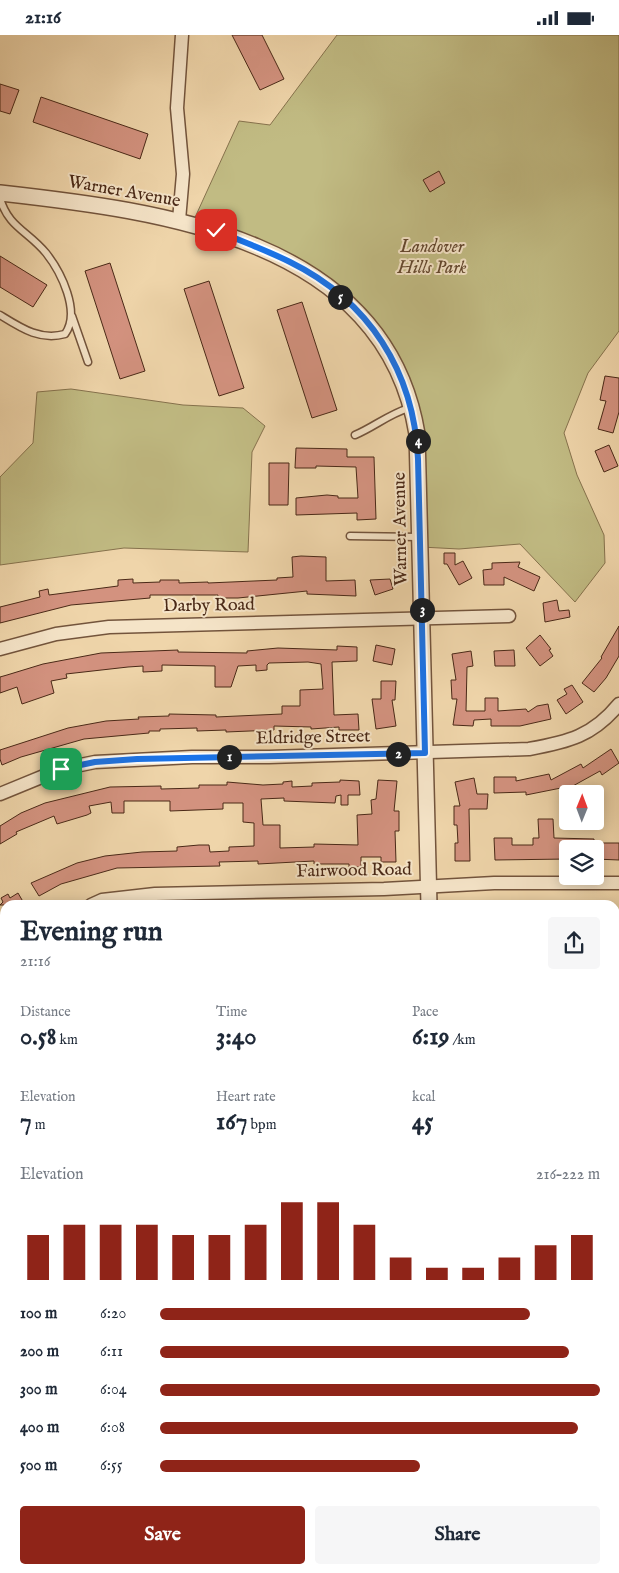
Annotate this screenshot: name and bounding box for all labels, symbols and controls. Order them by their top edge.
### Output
text: 21:16 [25,6,61,30]
street label: Warner Avenue [66,171,182,213]
pin [195,209,237,251]
icon: check [202,216,230,244]
park label: Landover Hills Park [397,236,466,280]
pin: 5 [328,285,352,309]
text: 5 [338,288,343,306]
pin: 4 [406,429,430,453]
text: 4 [415,432,422,450]
street label: Warner Avenue [389,472,413,586]
street label: Darby Road [163,594,255,618]
pin: 3 [410,597,434,623]
text: 3 [420,601,425,619]
street label: Eldridge Street [256,726,370,750]
pin: 2 [386,741,410,767]
pin: 1 [216,745,242,769]
text: 2 [395,745,402,763]
pin [40,748,82,790]
text: 1 [227,748,232,766]
icon: arrive [47,755,75,783]
north arrow [559,785,604,830]
map controls [559,785,604,885]
button: layers [559,840,604,885]
street label: Fairwood Road [296,858,412,884]
text: Evening run [20,915,163,950]
button: share [548,917,600,969]
text: 21:16 [20,952,50,972]
text: Distance [20,1003,71,1021]
text: Time [216,1003,247,1021]
text: Pace [412,1003,439,1021]
text: 0.58 [20,1021,57,1053]
text: 3:40 [216,1021,256,1053]
text: 6:19 [412,1021,449,1053]
text: km [57,1031,78,1049]
text: /km [449,1031,476,1049]
text: Elevation [20,1088,76,1106]
text: Heart rate [216,1088,276,1106]
text: kcal [412,1088,435,1106]
text: 7 [20,1106,32,1138]
text: 167 [216,1106,248,1138]
text: 45 [412,1106,433,1138]
text: m [32,1116,46,1134]
text: bpm [248,1116,276,1134]
text: Elevation [20,1165,83,1185]
text: 216–222 m [536,1165,600,1185]
text: 100 m [20,1304,57,1324]
text: 6:20 [100,1304,126,1324]
text: 200 m [20,1342,59,1362]
text: 6:11 [100,1342,123,1362]
text: 300 m [20,1380,58,1400]
text: 6:04 [100,1380,127,1400]
text: 400 m [20,1418,59,1438]
text: 6:08 [100,1418,125,1438]
text: 500 m [20,1456,57,1476]
text: 6:55 [100,1456,123,1476]
button: Save [20,1506,305,1564]
button: Share [315,1506,600,1564]

